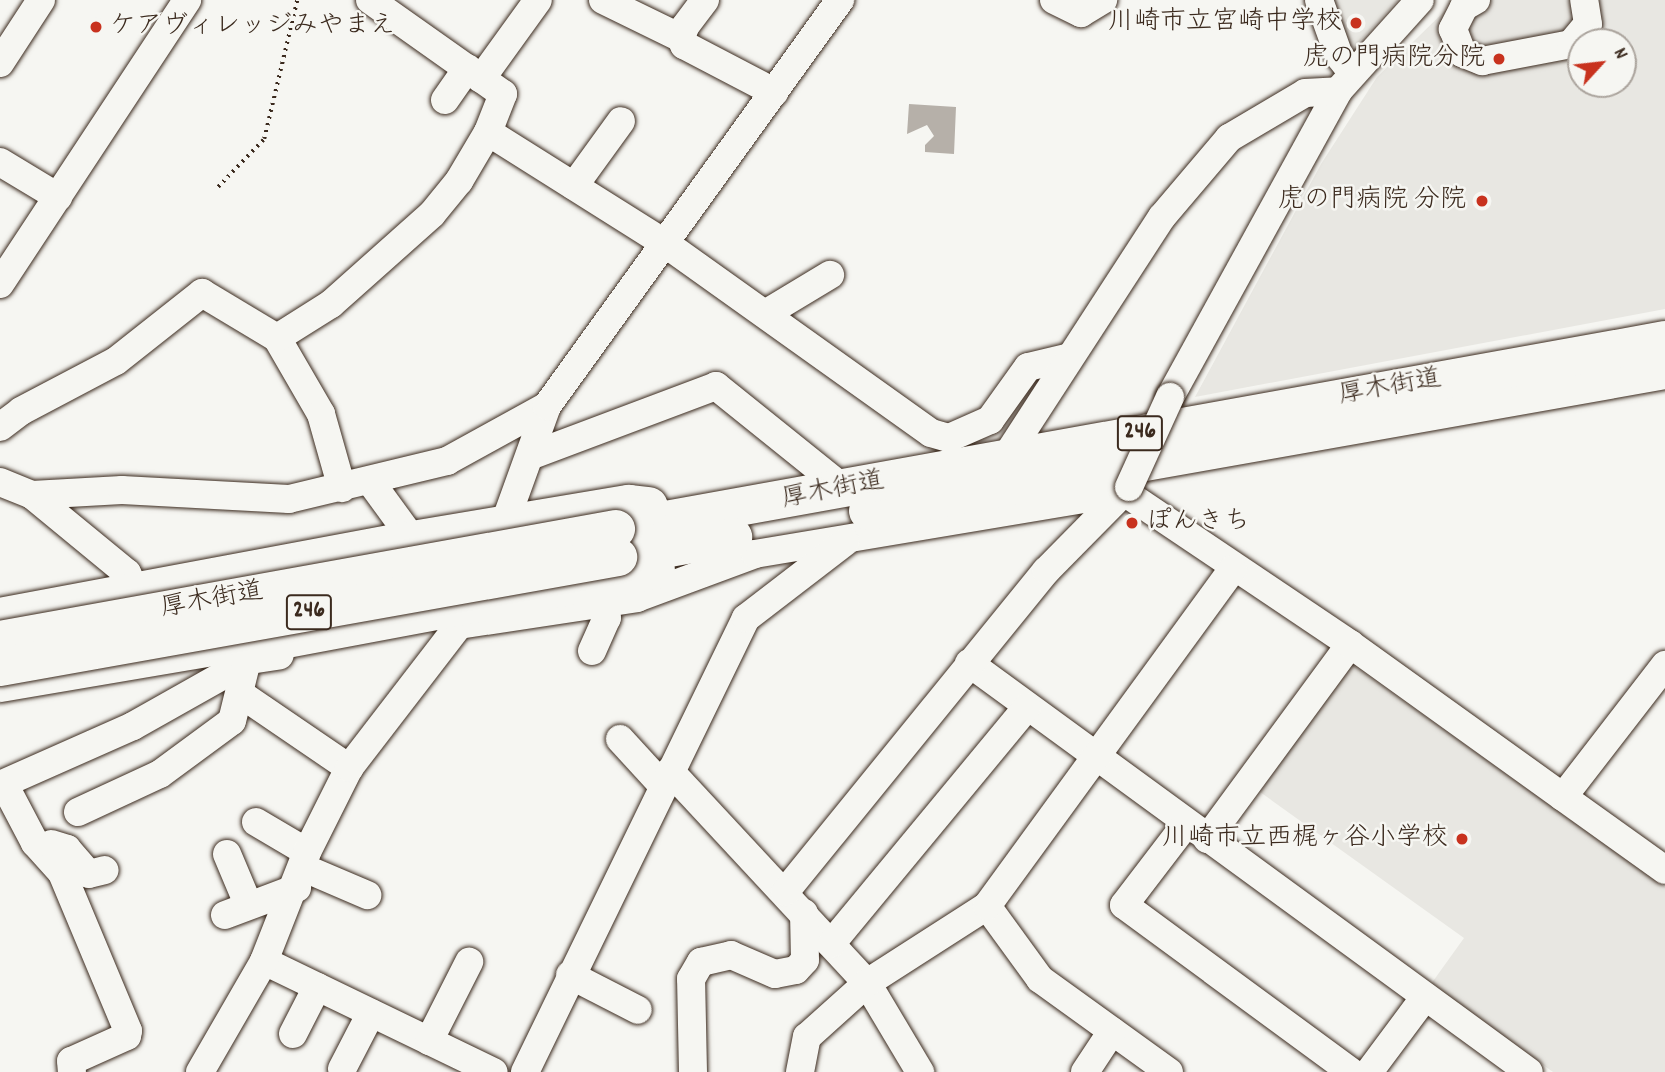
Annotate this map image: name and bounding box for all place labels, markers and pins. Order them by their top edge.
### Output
place label: 川崎市立宮崎中学校 [1108,7,1342,39]
place label: ケアヴィレッジみやまえ [110,11,396,43]
marker: 川崎市立宮崎中学校 [1348,15,1364,31]
marker: ケアヴィレッジみやまえ [88,19,104,35]
place label: 虎の門病院分院 [1303,43,1485,75]
marker: 虎の門病院分院 [1491,51,1507,67]
place label: 虎の門病院 分院 [1278,185,1466,217]
marker: 虎の門病院 分院 [1472,191,1492,211]
place label: ぽんきち [1146,507,1250,539]
marker: ぽんきち [1124,515,1140,531]
place label: 川崎市立西梶ヶ谷小学校 [1162,823,1448,855]
marker: 川崎市立西梶ヶ谷小学校 [1454,831,1470,847]

